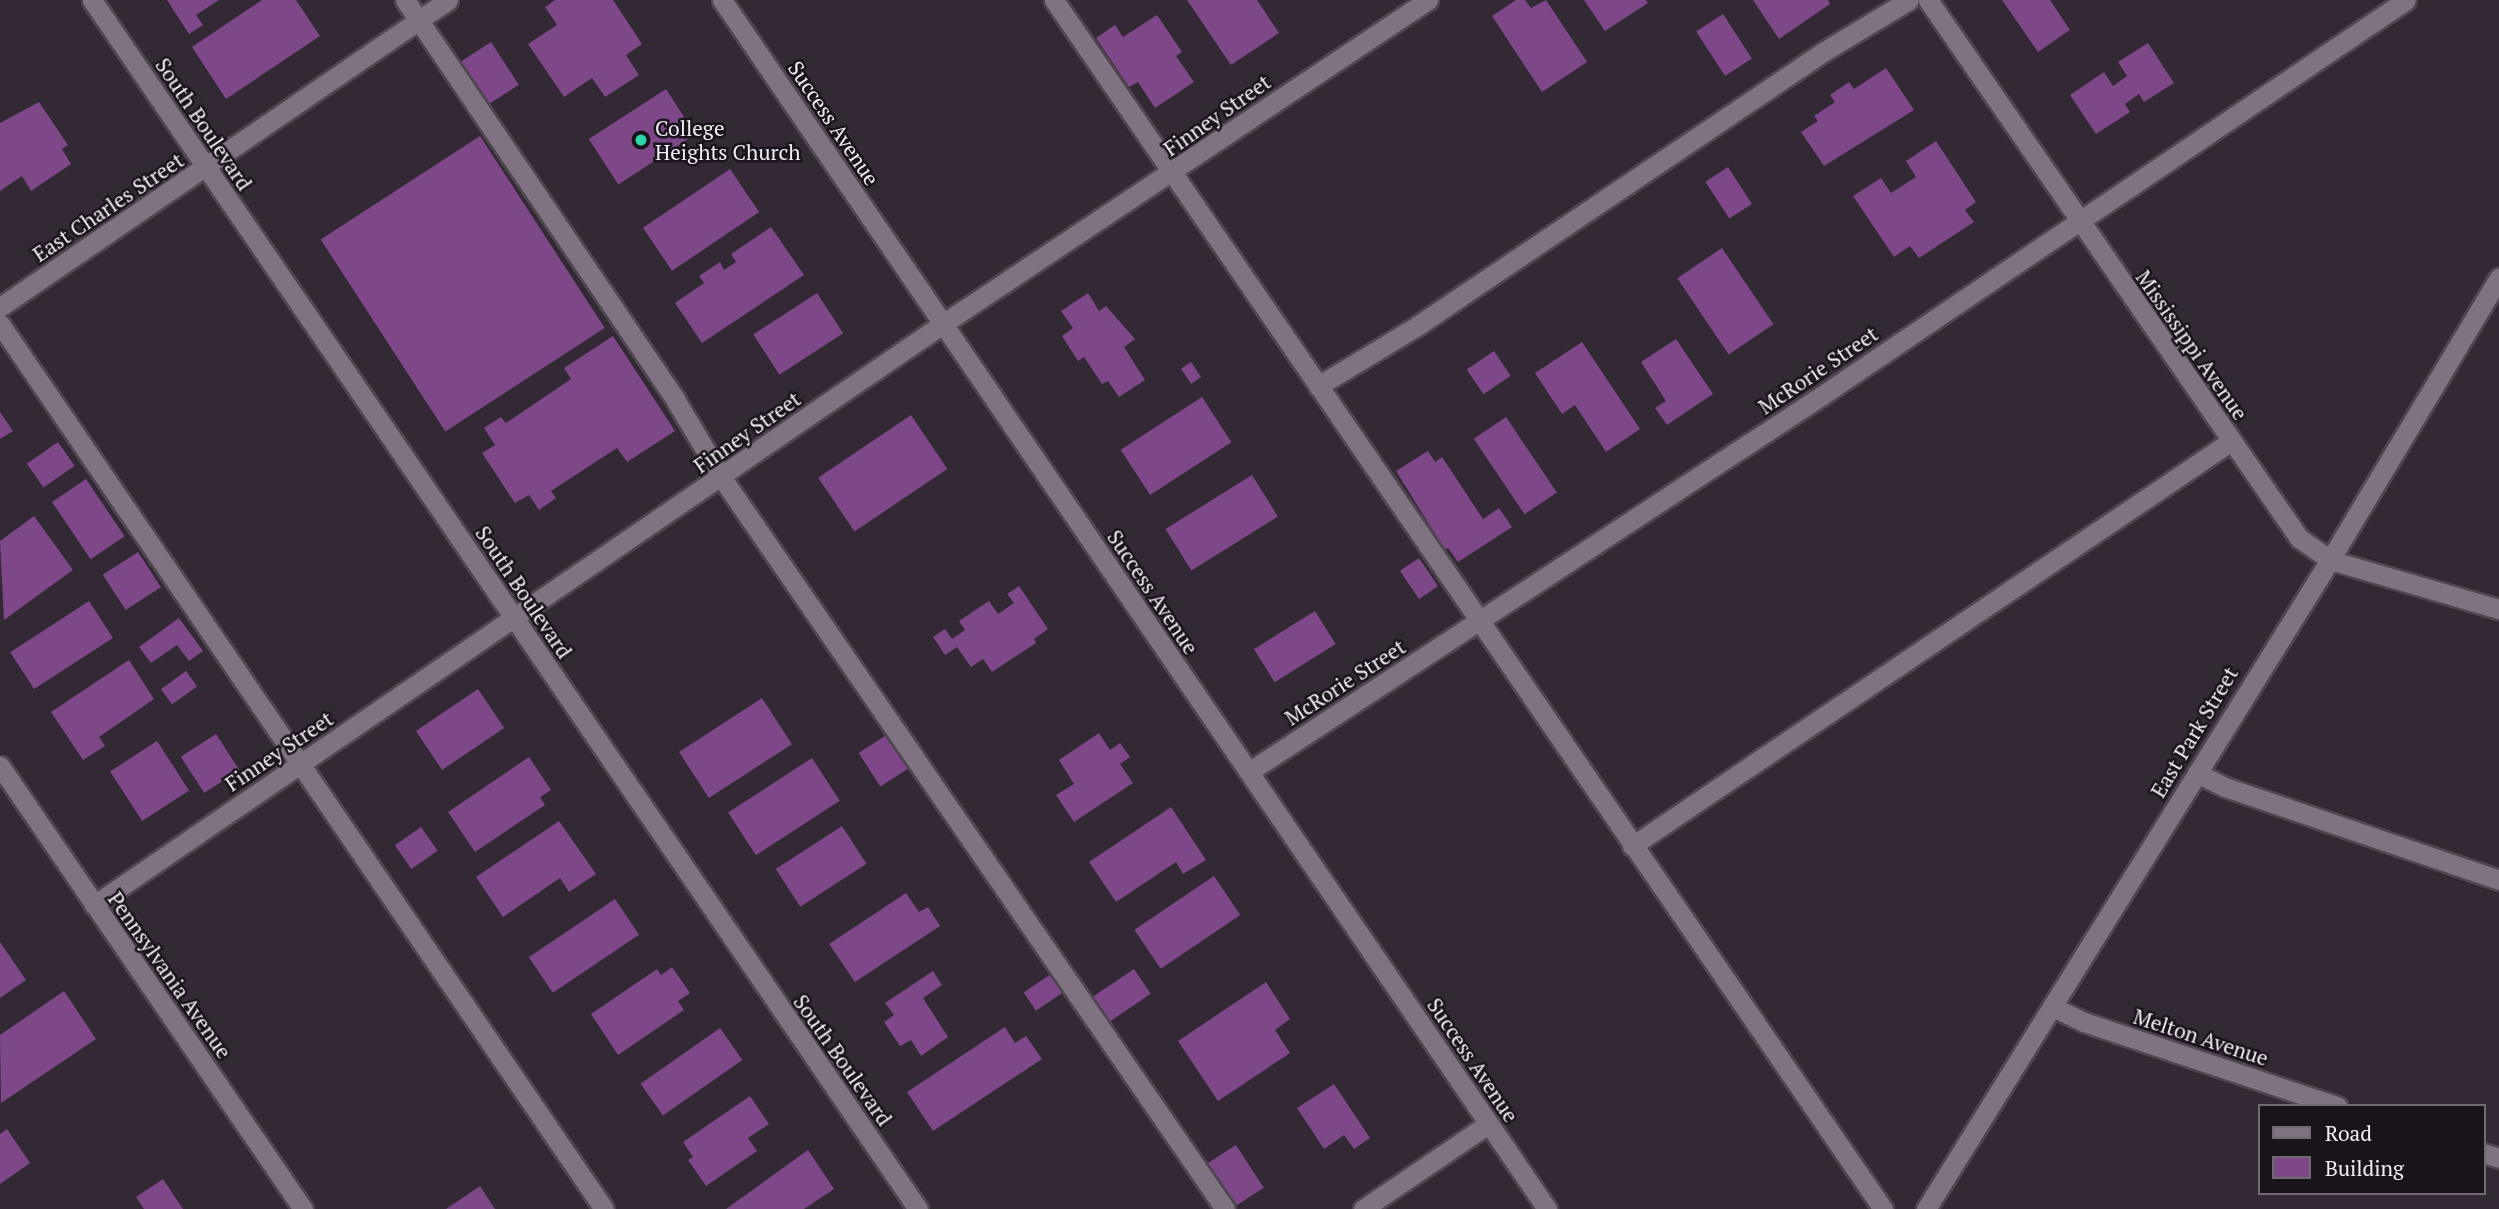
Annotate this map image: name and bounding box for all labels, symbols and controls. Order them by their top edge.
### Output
street label: South Boulevard [150,53,258,195]
street label: Success Avenue [783,56,885,190]
street label: Finney Street [1159,69,1275,161]
place label: College Heights Church [655,115,801,165]
marker: College Heights Church [633,132,649,148]
street label: East Charles Street [28,147,188,267]
street label: Mississippi Avenue [2131,265,2253,425]
street label: McRorie Street [1753,321,1883,419]
street label: Finney Street [689,386,805,478]
street label: South Boulevard [470,521,578,663]
street label: Success Avenue [1102,525,1204,659]
street label: McRorie Street [1280,634,1410,730]
street label: East Park Street [2145,662,2243,802]
street label: Finney Street [220,706,338,796]
street label: Pennsylvania Avenue [103,887,237,1063]
street label: South Boulevard [788,990,898,1130]
street label: Success Avenue [1422,993,1524,1127]
street label: Melton Avenue [2130,1003,2272,1071]
legend [2258,1104,2485,1195]
text: Road [2325,1119,2372,1147]
text: Building [2325,1154,2404,1182]

